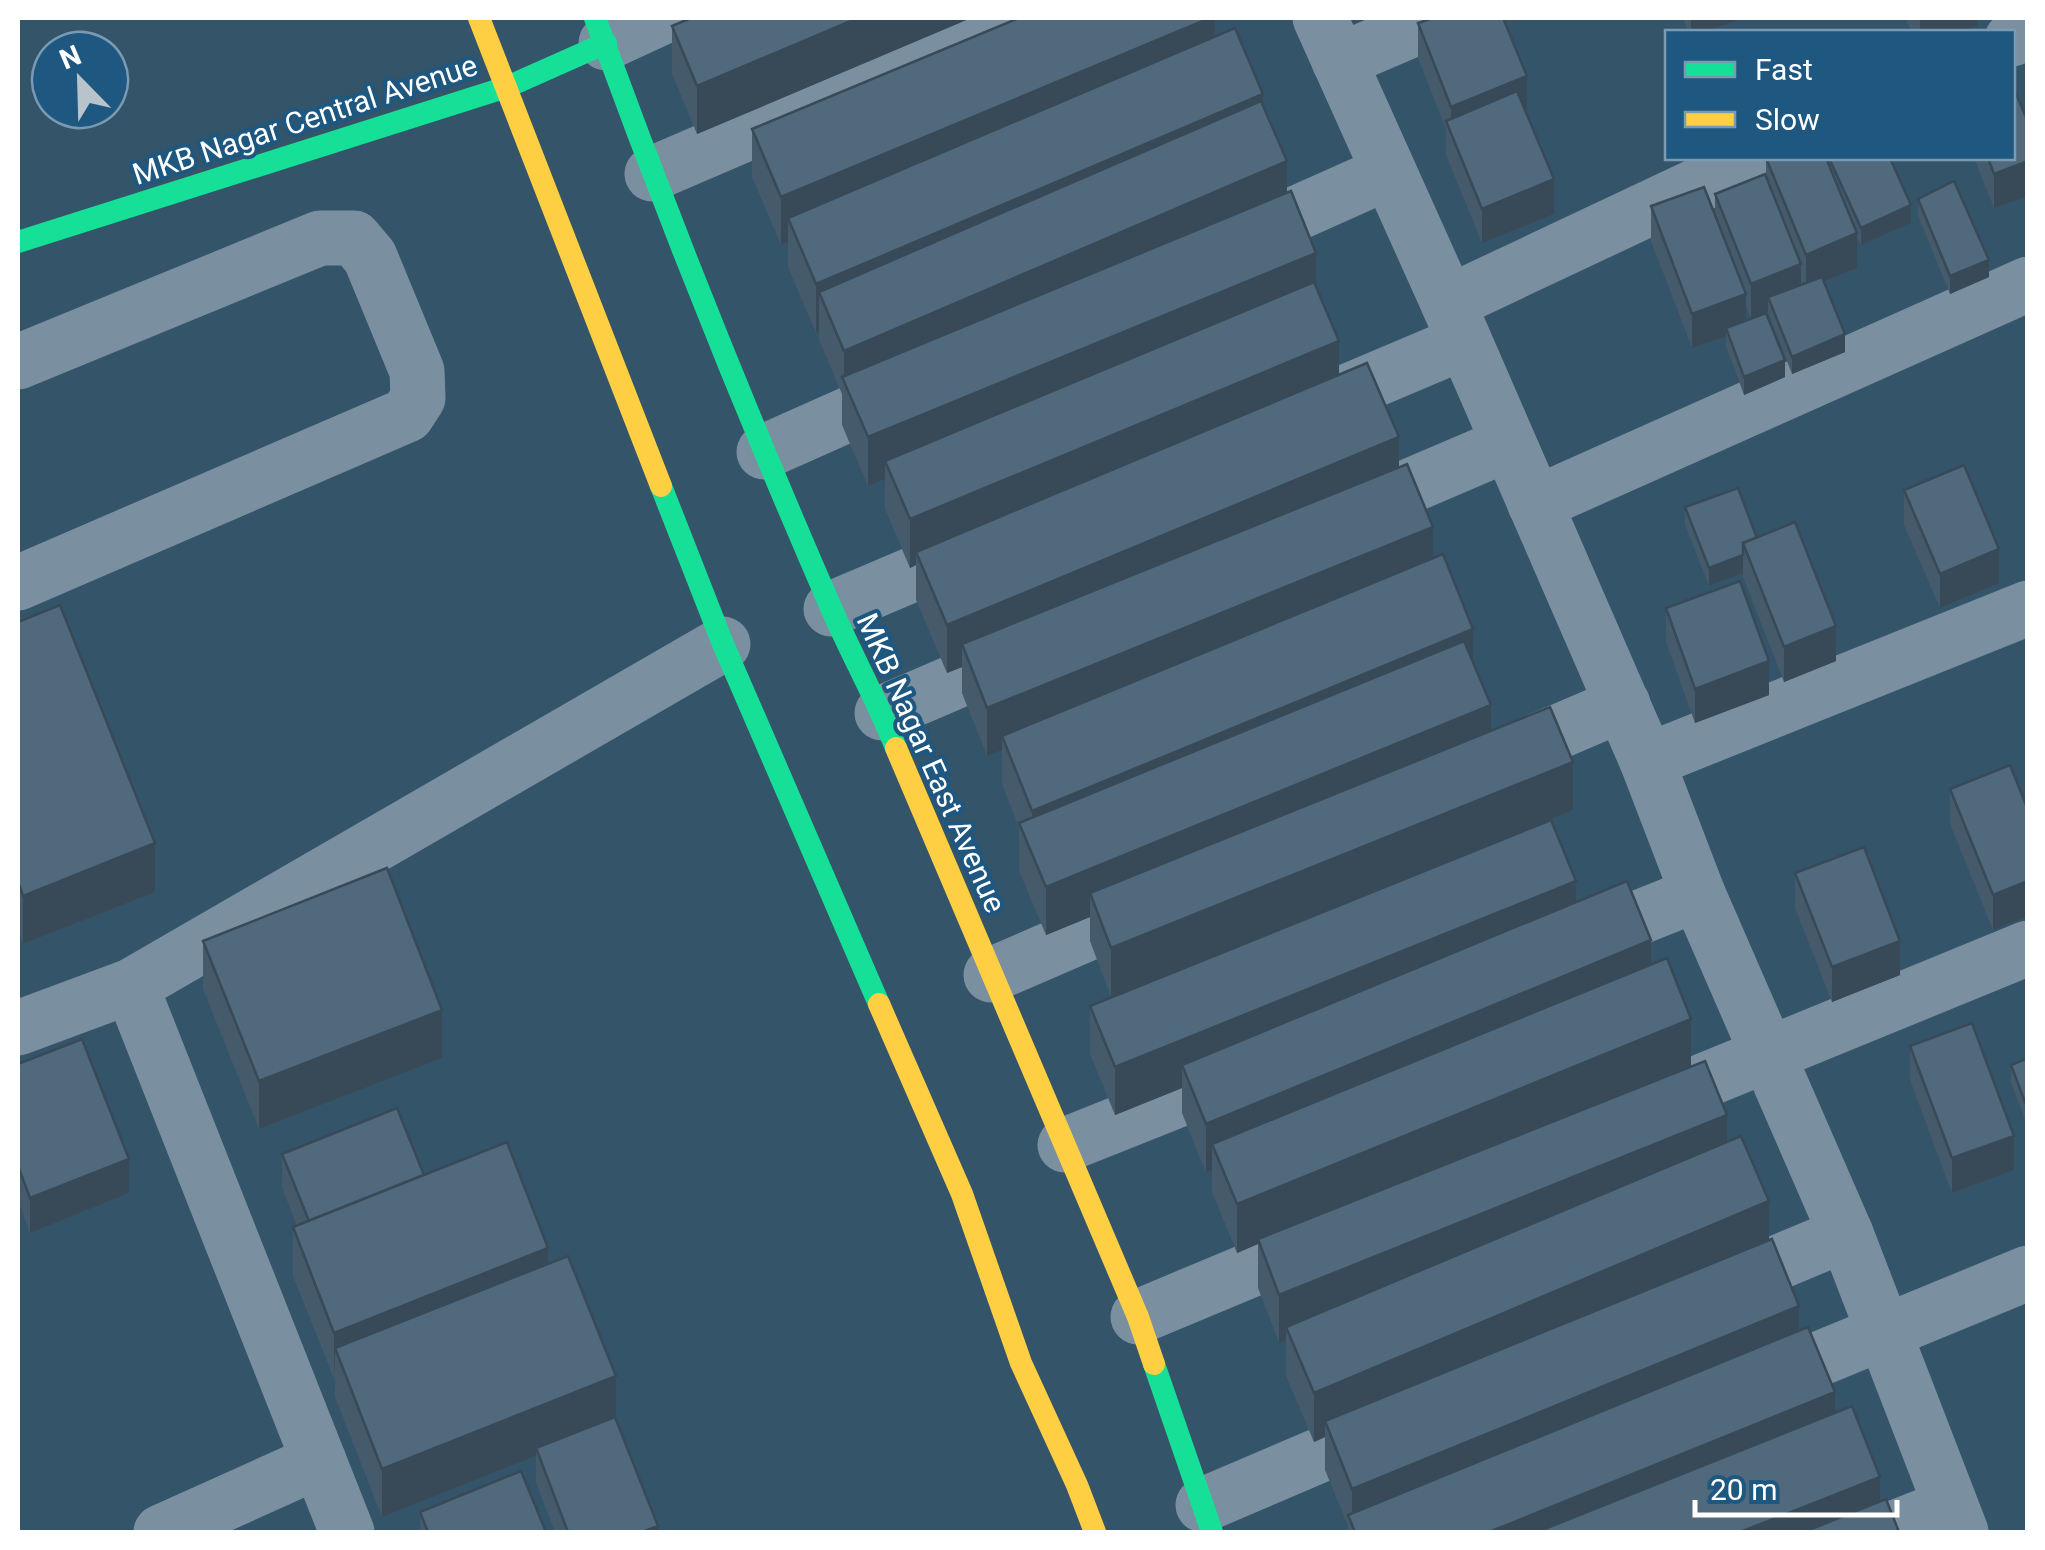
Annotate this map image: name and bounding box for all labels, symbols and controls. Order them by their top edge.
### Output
north arrow [30,30,130,130]
legend [1665,30,2015,160]
text: N [55,38,86,76]
street label: MKB Nagar Central Avenue [128,47,482,192]
text: Fast [1755,52,1813,87]
text: Slow [1755,102,1820,137]
street label: MKB Nagar East Avenue [850,608,1013,918]
scale bar [1695,1455,1898,1517]
text: 20 m [1710,1472,1777,1507]

